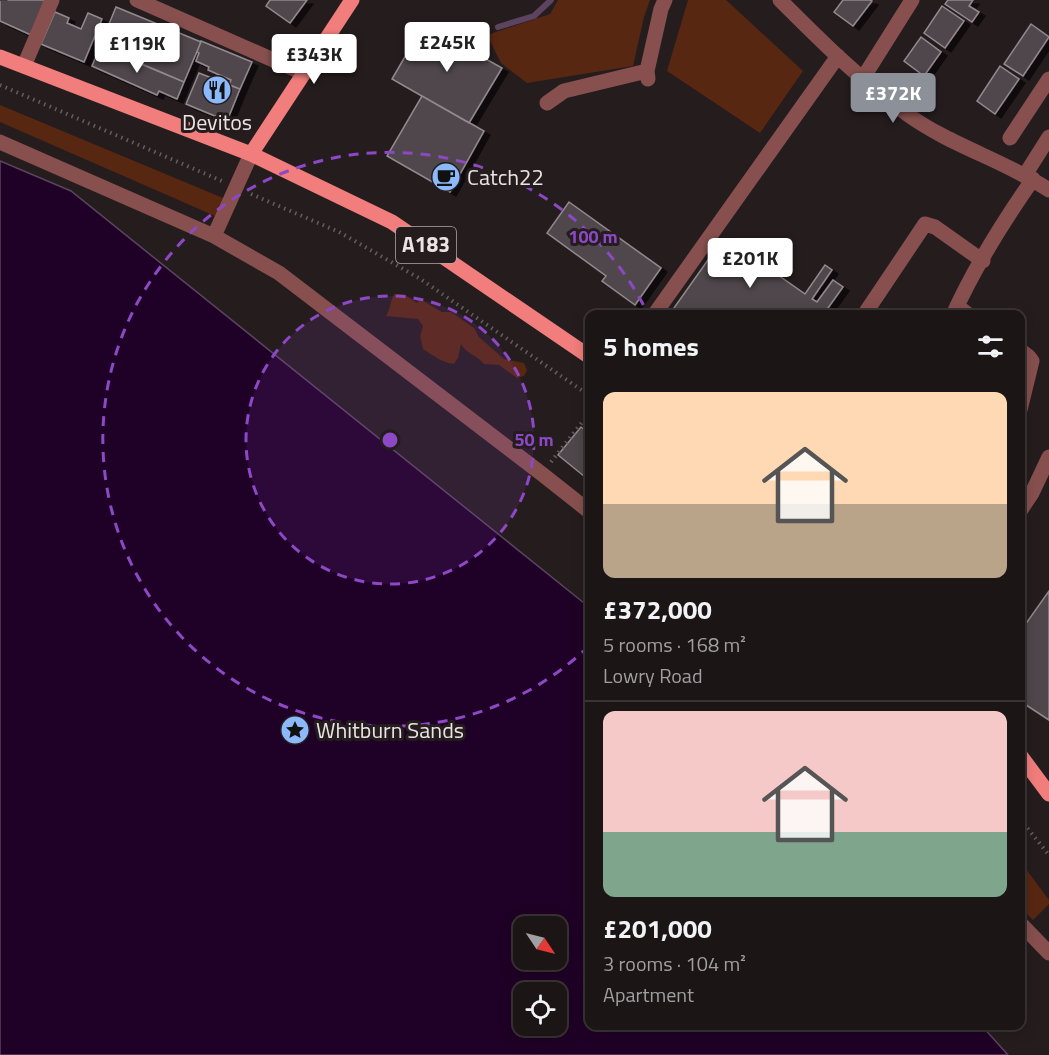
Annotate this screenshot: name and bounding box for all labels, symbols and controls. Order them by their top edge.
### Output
pin: £245K [405,22,489,73]
pin: £119K [95,23,179,74]
text: £245K [419,26,475,57]
text: £119K [109,27,165,58]
pin: £343K [272,34,356,85]
text: £343K [286,38,342,69]
pin: £372K [851,73,935,124]
restaurant icon: Devitos [201,74,233,106]
text: £372K [865,77,921,108]
place label: Devitos [182,105,252,139]
place label: Catch22 [467,160,544,194]
cafe icon: Catch22 [430,161,462,193]
text: 100 m [568,223,618,250]
road number: A183 [396,227,456,263]
pin: £201K [708,238,792,289]
text: £201K [722,242,778,273]
text: 5 homes [603,327,699,366]
icon: filters [974,330,1007,363]
text: 50 m [514,426,554,453]
centre of rings [380,430,400,450]
icon: home [751,431,859,539]
text: £372,000 [603,590,712,629]
text: 5 rooms · 168 m² [603,629,746,660]
text: Lowry Road [603,660,702,691]
place label: Whitburn Sands [316,713,464,747]
place icon: Whitburn Sands [279,714,311,746]
icon: home [751,750,859,858]
text: £201,000 [603,909,712,948]
north arrow [513,916,567,970]
map controls [513,916,567,1036]
text: 3 rooms · 104 m² [603,948,746,979]
text: Apartment [603,979,694,1010]
button: locate [513,982,567,1036]

